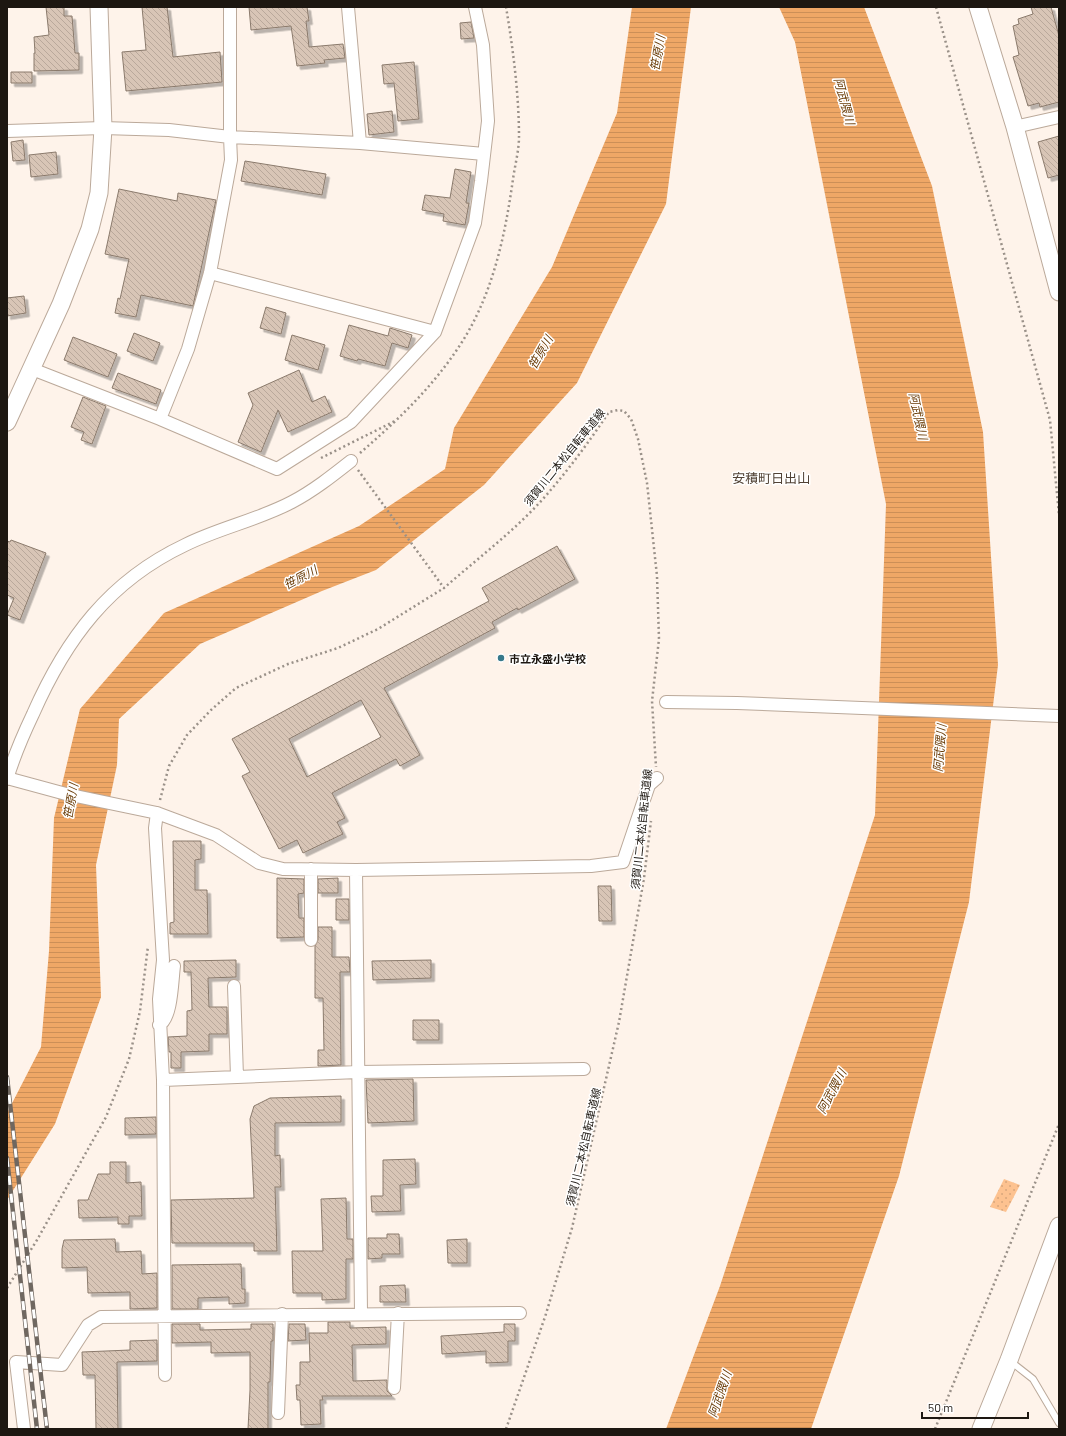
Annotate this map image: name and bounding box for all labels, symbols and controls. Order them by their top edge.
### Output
water label: 笹原川 [647,32,667,72]
water label: 阿武隈川 [832,76,858,128]
water label: 笹原川 [525,331,556,371]
water label: 阿武隈川 [907,391,931,443]
street label: 須賀川二本松自転車道線 [521,406,607,508]
district label: 安積町日出山 [732,470,810,486]
water label: 笹原川 [281,561,321,592]
place label: 市立永盛小学校 [509,652,586,665]
marker: 市立永盛小学校 [496,653,506,663]
water label: 阿武隈川 [930,721,948,773]
street label: 須賀川二本松自転車道線 [628,768,654,890]
water label: 笹原川 [60,780,80,820]
water label: 阿武隈川 [814,1065,849,1115]
street label: 須賀川二本松自転車道線 [563,1087,603,1207]
water label: 阿武隈川 [705,1367,734,1419]
scale bar [922,1394,1028,1420]
text: 50 m [928,1400,953,1414]

